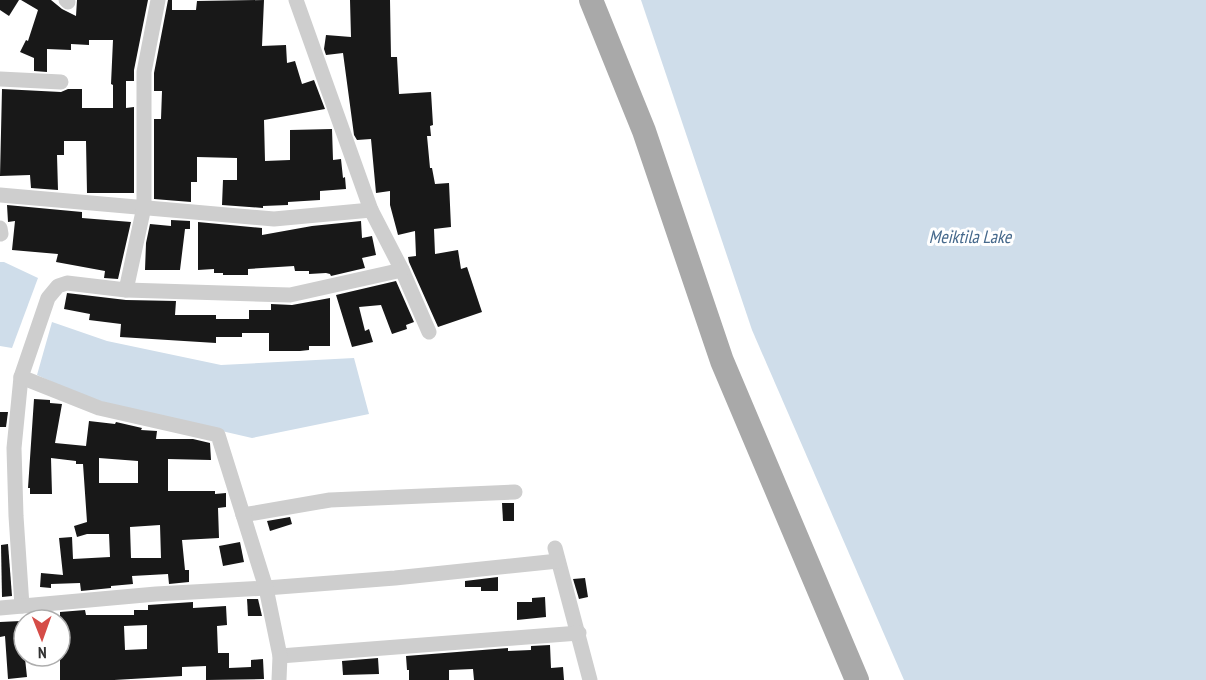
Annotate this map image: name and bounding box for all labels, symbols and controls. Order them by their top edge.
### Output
water label: Meiktila Lake [929,225,1013,248]
north arrow [12,608,72,668]
text: N [38,643,47,663]

